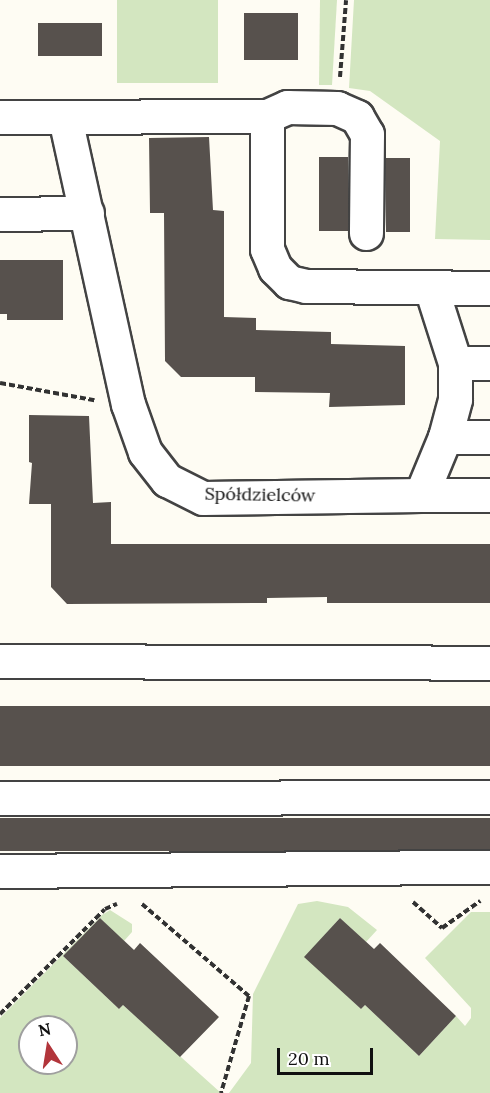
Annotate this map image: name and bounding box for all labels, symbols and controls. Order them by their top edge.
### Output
street label: Spółdzielców [204,483,316,507]
north arrow [18,1015,78,1075]
text: N [37,1018,53,1040]
scale bar [280,1036,376,1074]
text: 20 m [288,1047,330,1070]

